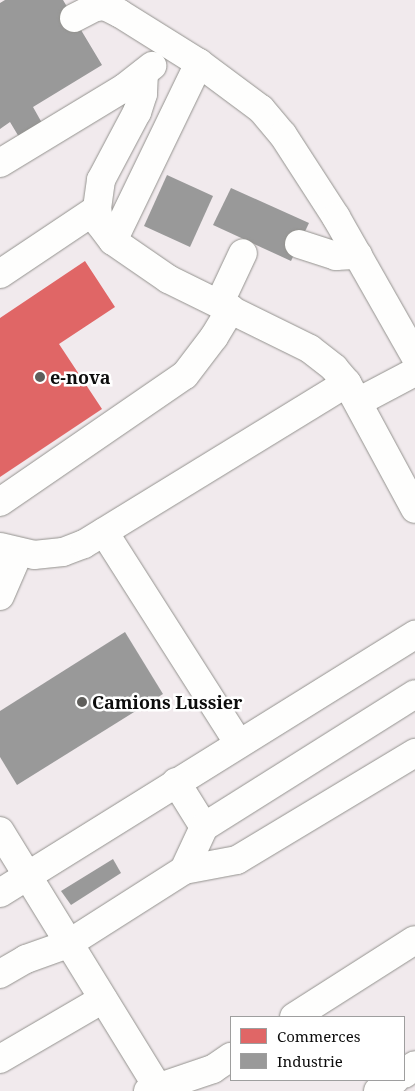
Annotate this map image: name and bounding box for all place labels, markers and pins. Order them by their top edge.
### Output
place label: e-nova [50,366,111,388]
marker: e-nova [34,371,46,383]
place label: Camions Lussier [92,691,242,713]
marker: Camions Lussier [76,696,88,708]

